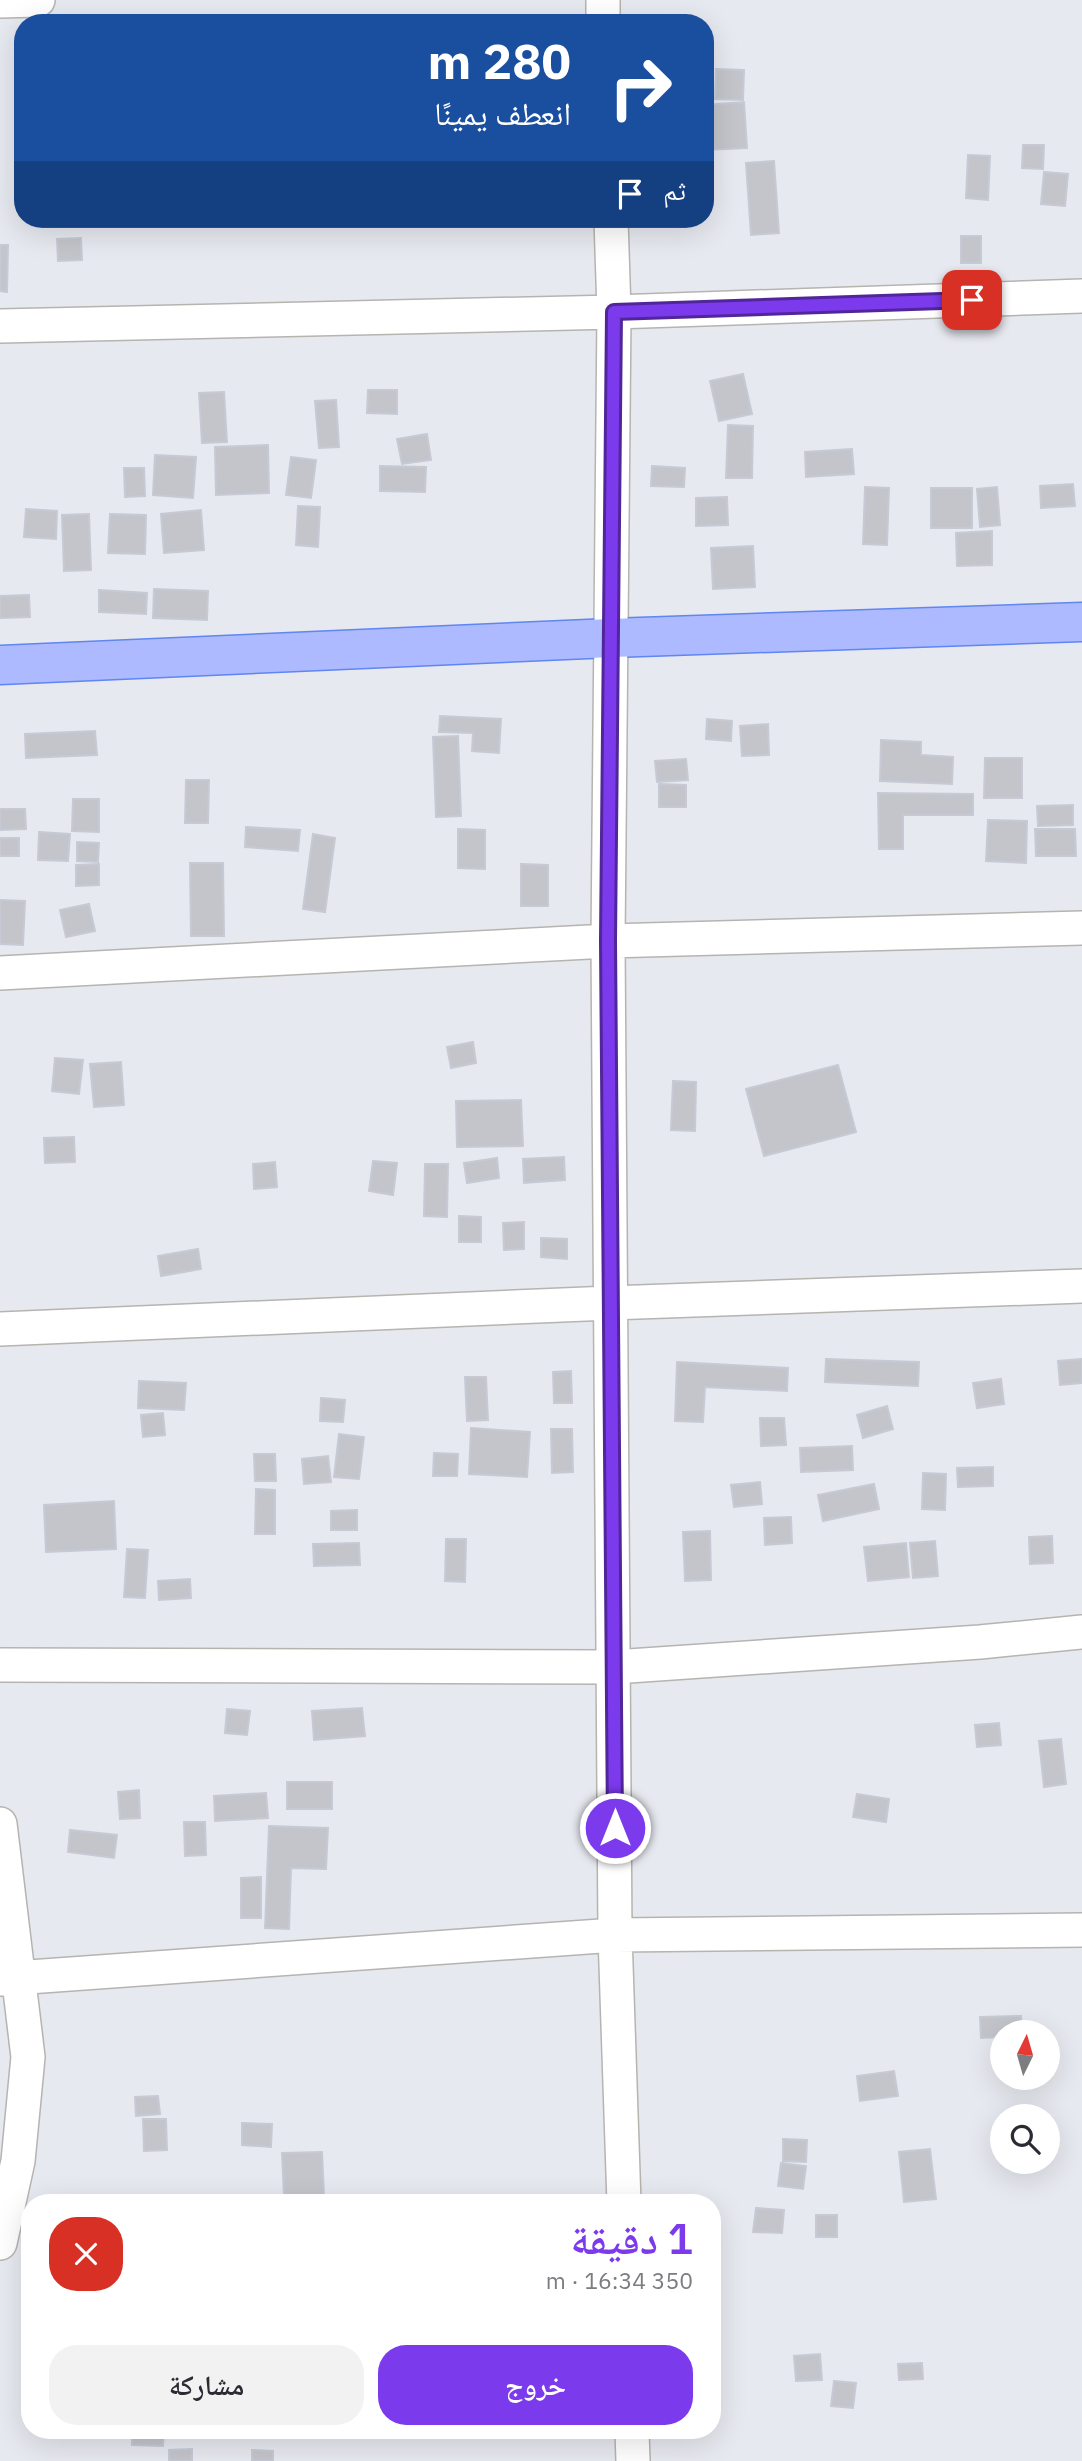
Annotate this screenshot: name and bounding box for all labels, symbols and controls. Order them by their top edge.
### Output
text: 280 m [427,29,571,92]
icon: right [595,42,686,133]
text: انعطف يمينًا [434,92,571,134]
text: ثم [663,173,686,207]
icon: arrive [611,175,649,213]
pin [942,270,1002,330]
icon: arrive [953,281,991,319]
position arrow [578,1791,652,1865]
north arrow [990,2020,1060,2090]
map controls [990,2020,1060,2174]
button: search [990,2104,1060,2174]
text: 1 دقيقة [571,2211,693,2266]
button: close [49,2217,123,2291]
text: 350 m · 16:34 [546,2265,693,2295]
button: مشاركة [49,2345,364,2425]
button: خروج [378,2345,693,2425]

